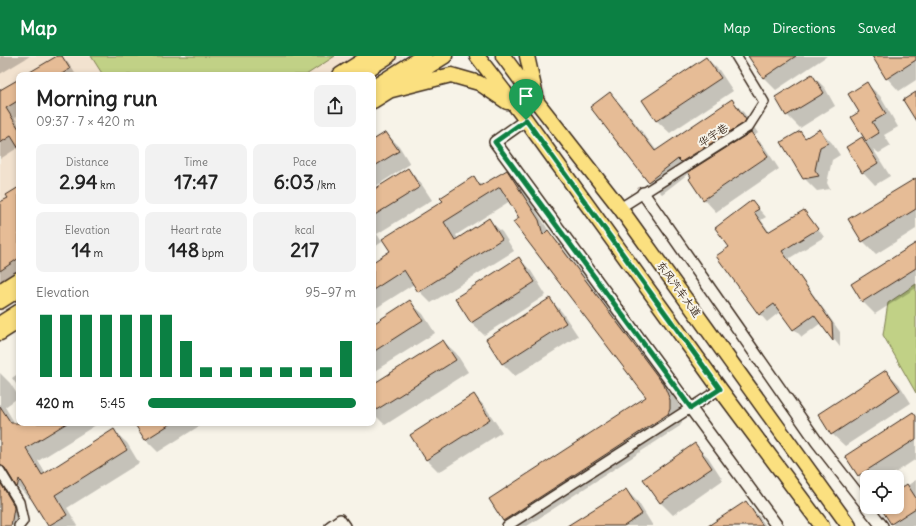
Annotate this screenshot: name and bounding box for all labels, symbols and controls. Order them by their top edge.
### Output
text: Map [20,16,57,40]
text: Map [723,19,750,37]
text: Directions [772,19,836,37]
text: Saved [858,19,896,37]
pin [509,79,543,120]
text: Morning run [36,84,158,112]
button: share [314,85,356,127]
icon: arrive [515,85,537,107]
text: 09:37 · 7 × 420 m [36,113,135,130]
street label: 华宇巷 [695,120,731,150]
text: Distance [66,155,109,169]
text: Time [184,155,208,169]
text: Pace [293,155,317,169]
text: 2.94 [59,169,97,194]
text: 17:47 [174,169,218,194]
text: 6:03 [273,169,314,194]
text: km [97,178,115,192]
text: /km [314,178,336,192]
text: Elevation [65,223,110,237]
text: Heart rate [170,223,222,237]
text: kcal [295,223,315,237]
text: 14 [71,237,91,262]
text: 148 [168,237,199,262]
text: 217 [290,237,319,262]
text: m [91,246,103,260]
text: bpm [199,246,224,260]
street label: 东风汽车大道 [654,258,704,320]
text: Elevation [36,284,89,301]
text: 95–97 m [305,284,356,301]
text: 420 m [36,395,74,412]
text: 5:45 [100,395,125,412]
map controls [860,470,904,514]
button: locate [860,470,904,514]

